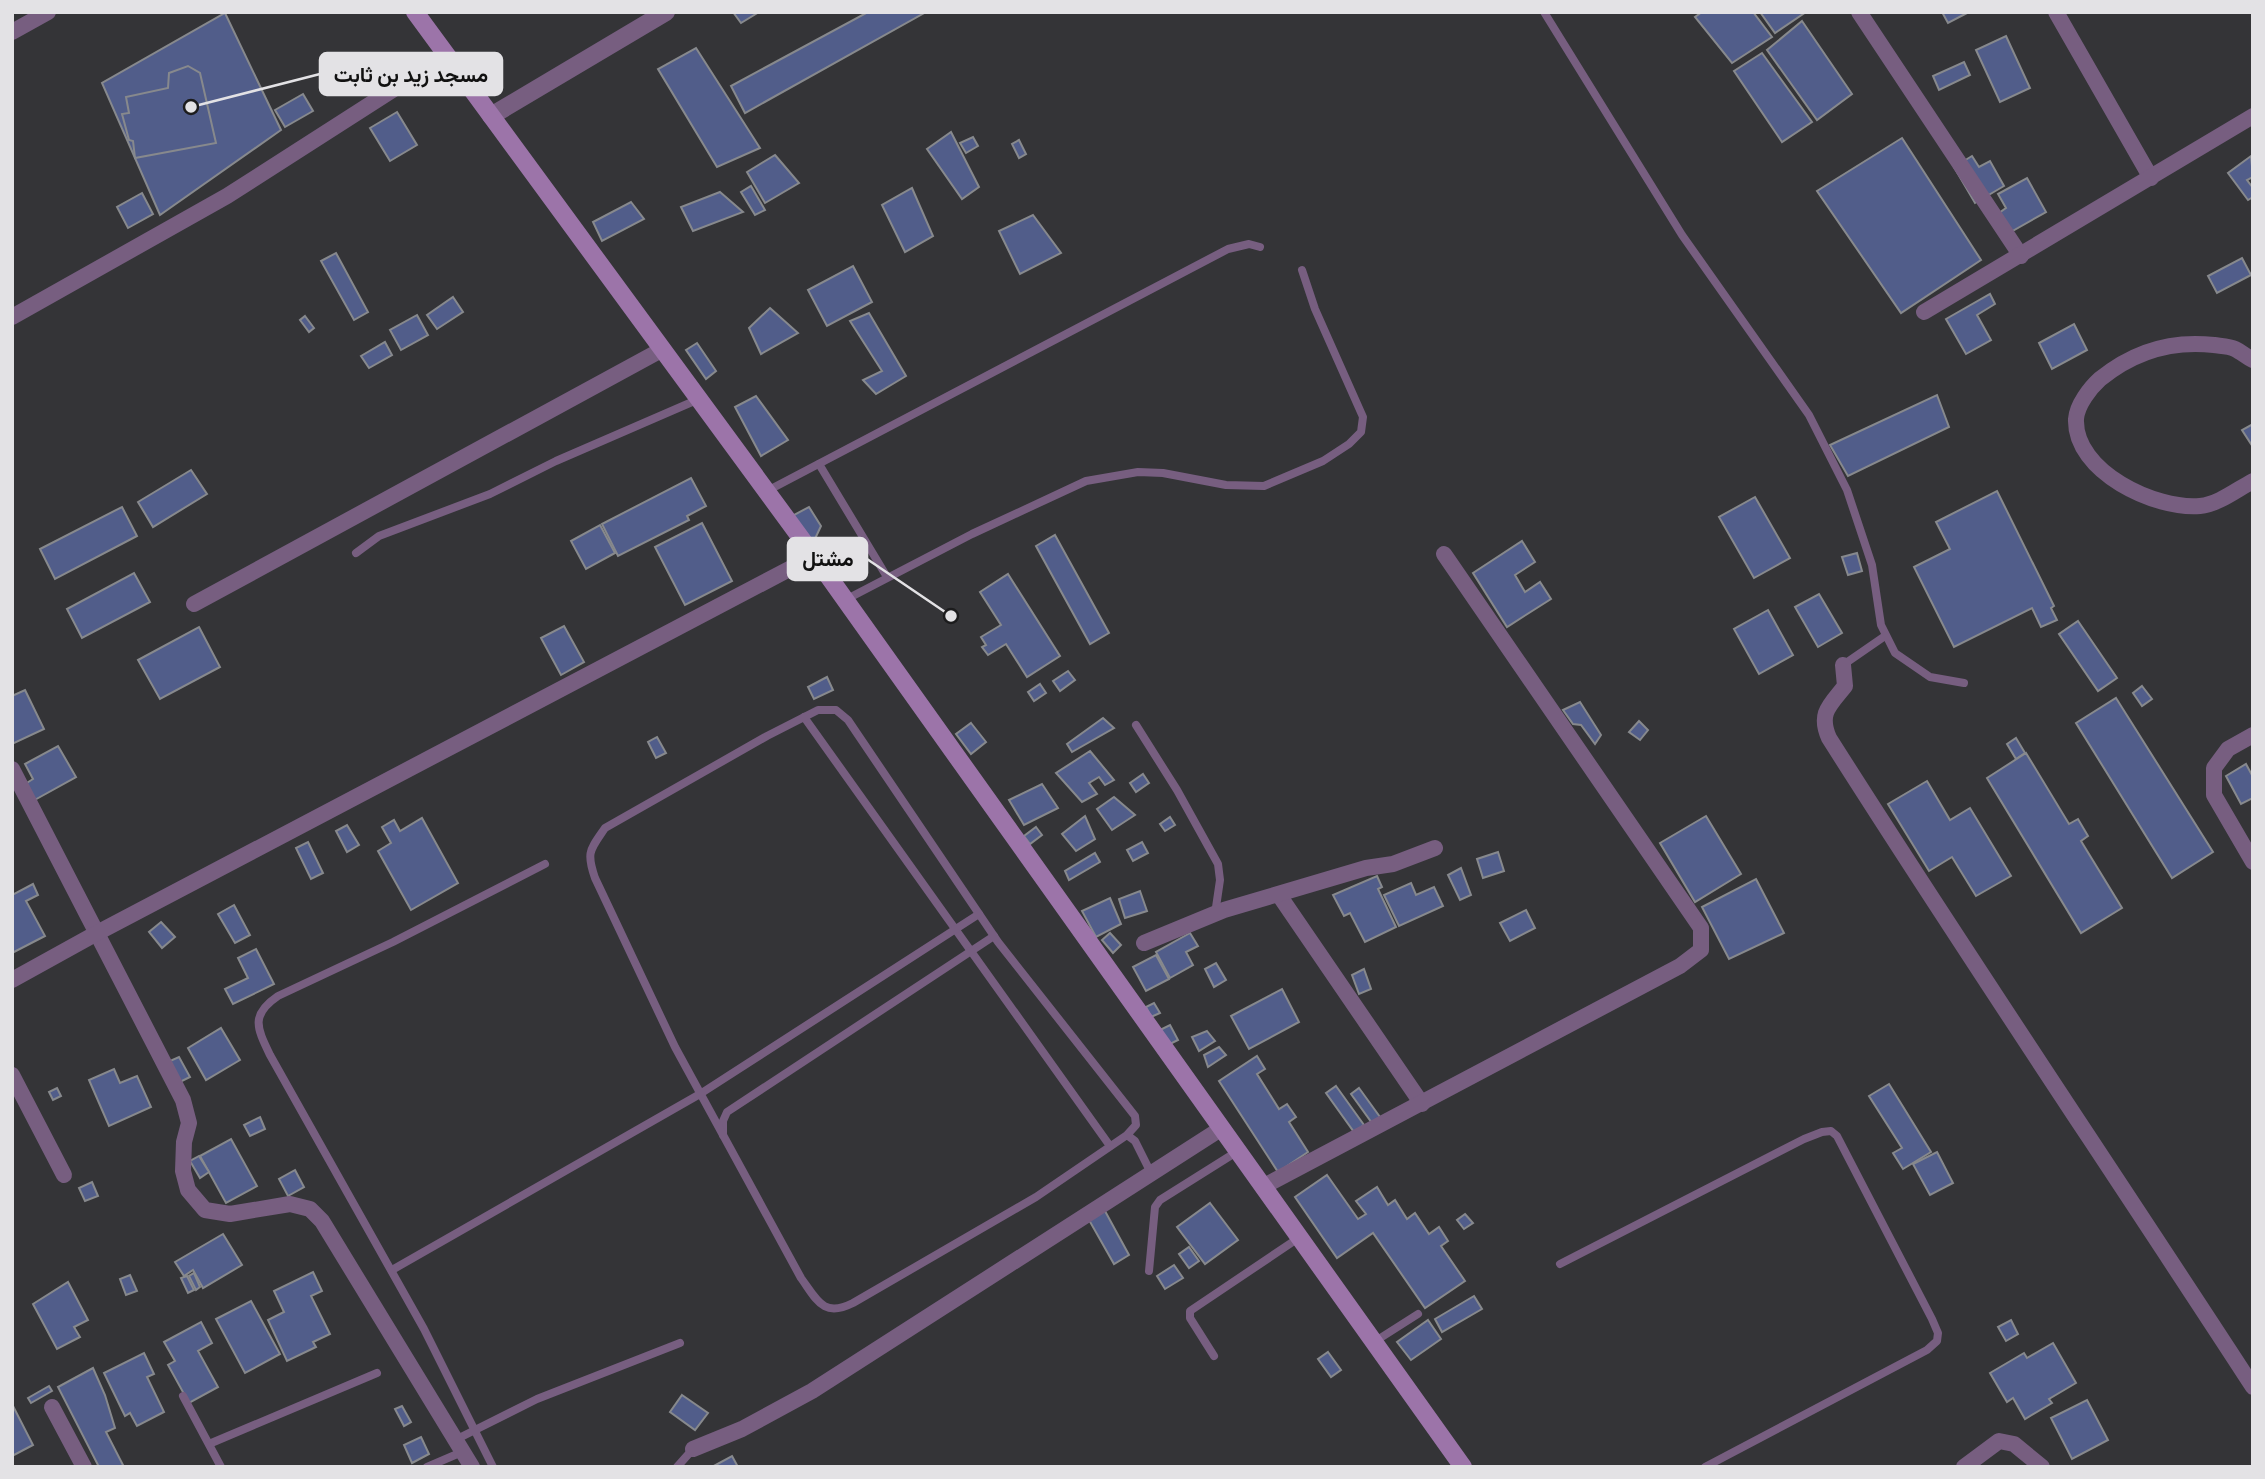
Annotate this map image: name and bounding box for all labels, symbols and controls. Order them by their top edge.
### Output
callout: مسجد زيد بن ثابت [320,53,502,95]
text: مسجد زيد بن ثابت [334,62,488,88]
callout: مشتل [788,538,867,580]
text: مشتل [802,546,854,572]

